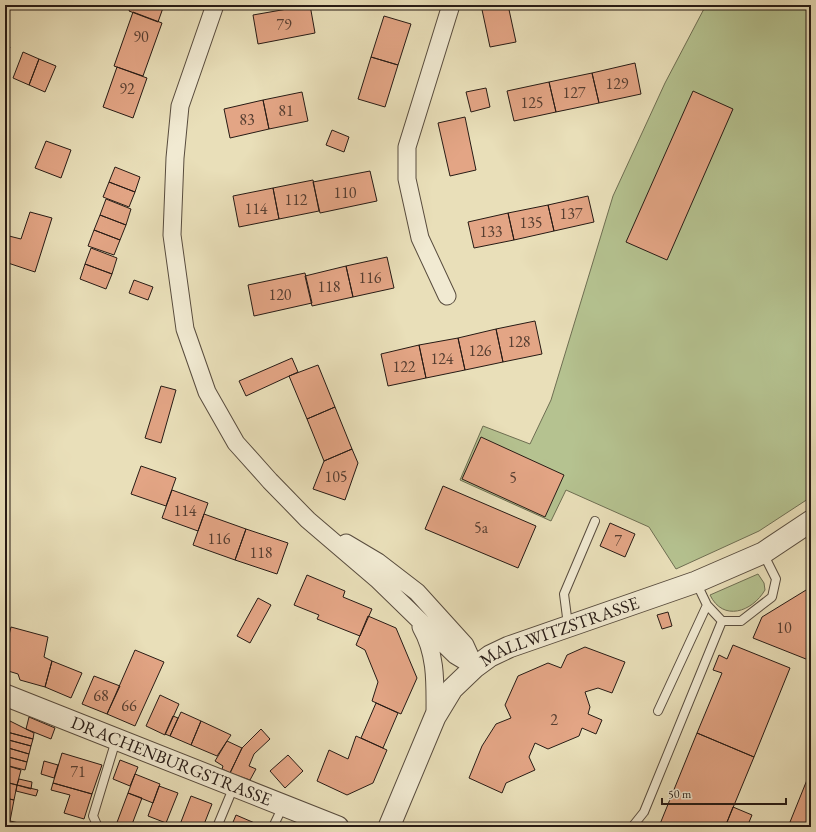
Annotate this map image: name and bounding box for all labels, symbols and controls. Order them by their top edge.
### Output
house number: 79 [276,14,292,35]
house number: 90 [133,26,149,47]
house number: 129 [605,73,629,94]
house number: 92 [119,78,135,99]
house number: 127 [562,82,586,103]
house number: 125 [520,92,544,113]
house number: 81 [278,100,294,121]
house number: 83 [239,109,255,130]
house number: 110 [333,182,357,203]
house number: 112 [284,189,308,210]
house number: 114 [244,198,268,219]
house number: 137 [559,203,583,224]
house number: 135 [519,212,543,233]
house number: 133 [479,221,503,242]
house number: 116 [358,267,382,288]
house number: 118 [317,276,341,297]
house number: 120 [268,284,292,305]
house number: 128 [507,331,531,352]
house number: 126 [468,340,492,361]
house number: 124 [430,348,454,369]
house number: 122 [392,356,416,377]
house number: 105 [324,466,348,487]
house number: 5 [509,467,517,488]
house number: 114 [173,500,197,521]
house number: 5a [474,517,489,538]
house number: 116 [207,528,231,549]
house number: 7 [614,530,622,551]
house number: 118 [249,542,273,563]
street label: MALLWITZSTRASSE [474,591,642,671]
house number: 10 [776,617,792,638]
house number: 68 [93,685,109,706]
house number: 66 [121,695,137,716]
house number: 2 [550,709,558,730]
street label: DRACHENBURGSTRASSE [68,710,275,811]
house number: 71 [70,761,86,782]
scale bar [662,780,786,806]
text: 50 m [668,786,692,802]

